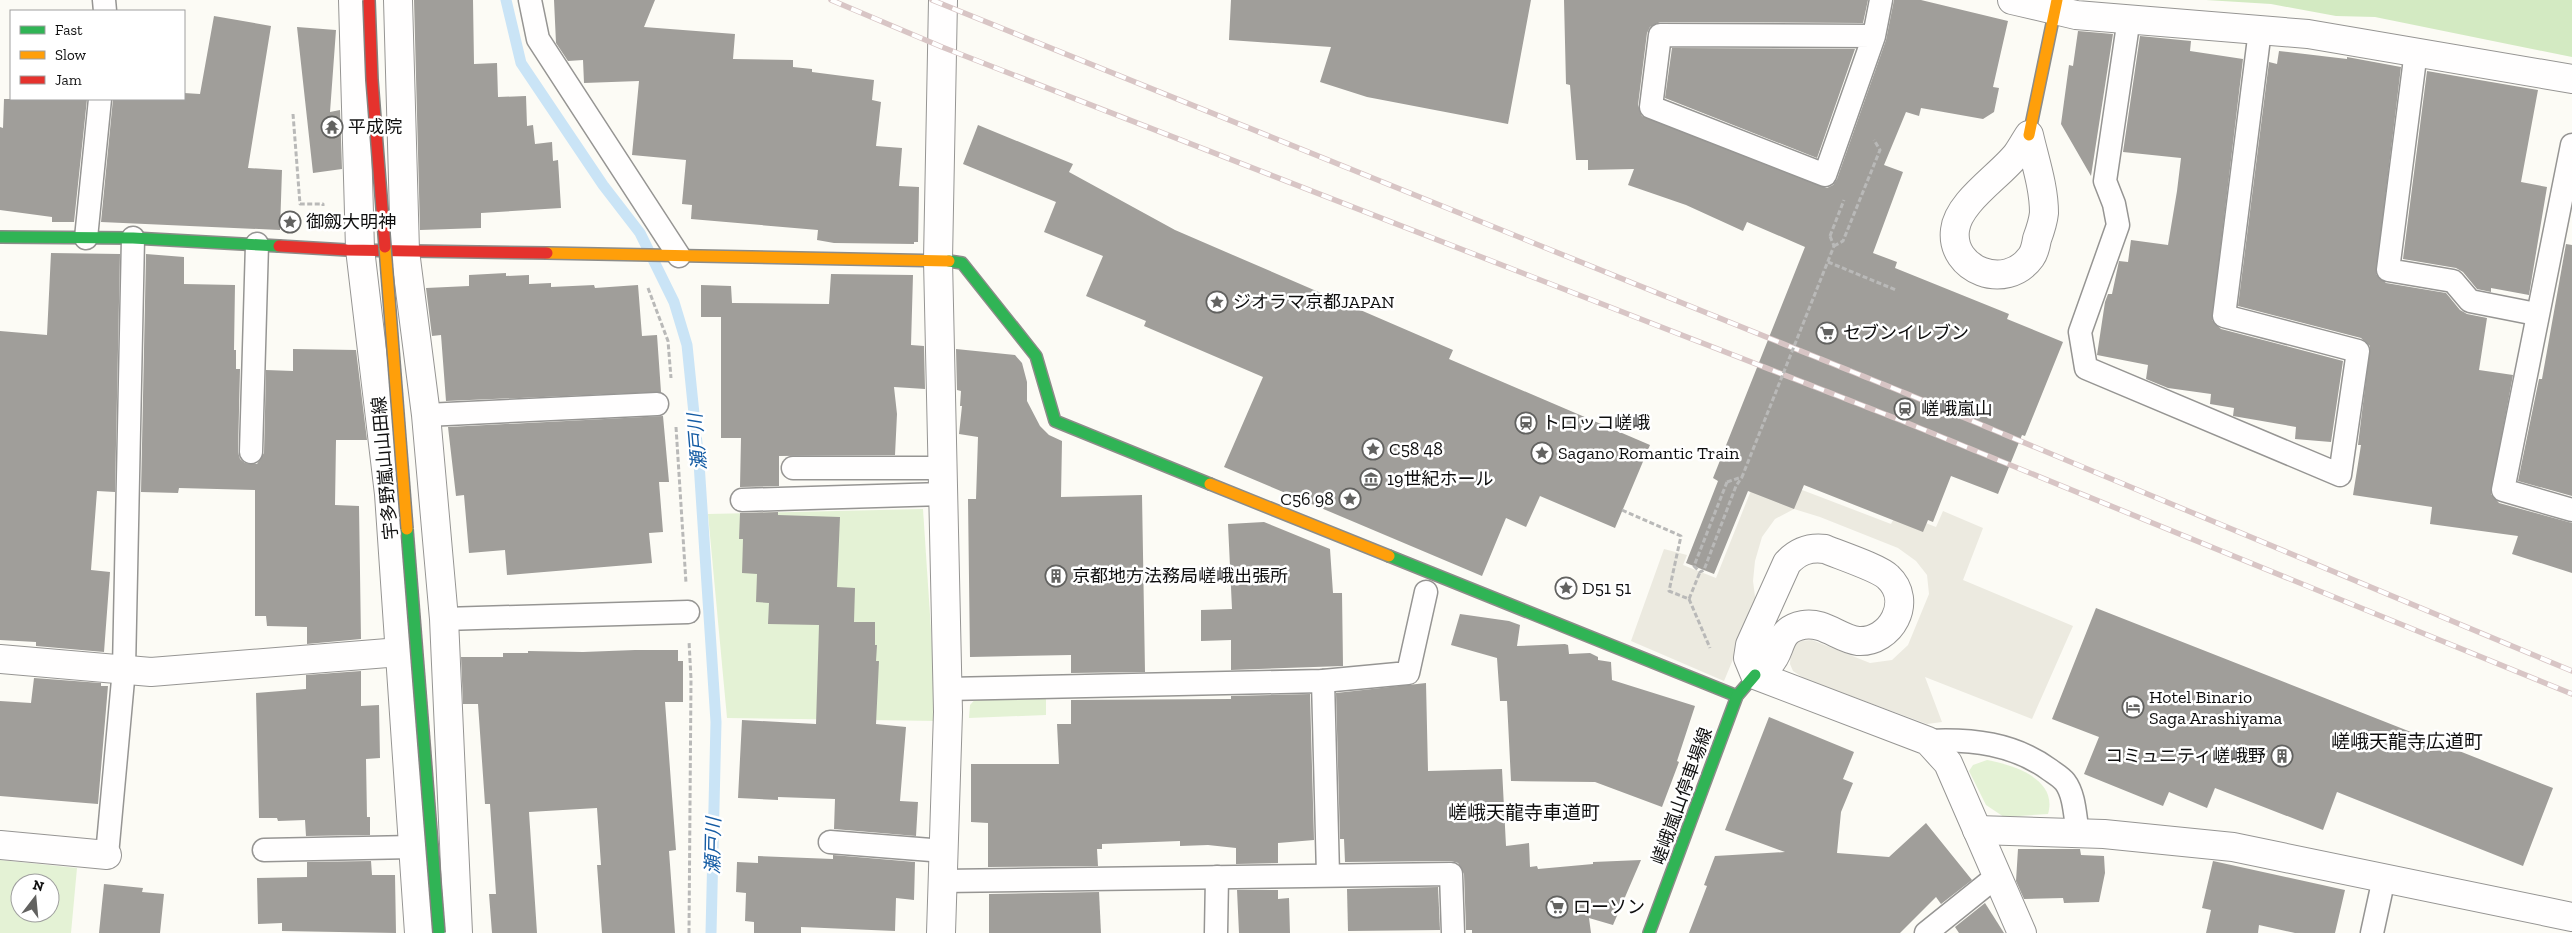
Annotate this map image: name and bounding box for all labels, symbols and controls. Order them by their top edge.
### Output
legend [10,10,185,100]
text: Fast [55,21,83,39]
text: Slow [55,46,87,64]
text: Jam [55,71,82,89]
temple icon: 平成院 [320,115,344,139]
place label: 平成院 [348,116,402,138]
place icon: 御劔大明神 [278,210,302,234]
place label: 御劔大明神 [306,211,396,233]
place icon: ジオラマ京都JAPAN [1205,290,1229,314]
place label: ジオラマ京都JAPAN [1233,291,1395,313]
supermarket icon: セブンイレブン [1815,321,1839,345]
place label: セブンイレブン [1843,322,1969,344]
street label: 宇多野嵐山山田線 [368,395,402,541]
station icon: 嵯峨嵐山 [1893,397,1917,421]
place label: 嵯峨嵐山 [1921,398,1993,420]
water label: 瀬戸川 [683,411,711,471]
station icon: トロッコ嵯峨 [1514,411,1538,435]
place label: トロッコ嵯峨 [1542,412,1650,434]
place icon: C58 48 [1361,437,1385,461]
place label: C58 48 [1389,438,1443,460]
place icon: Sagano Romantic Train [1530,441,1554,465]
place label: Sagano Romantic Train [1558,442,1740,464]
museum icon: 19世紀ホール [1359,467,1383,491]
place label: 19世紀ホール [1387,468,1494,490]
place icon: C56 98 [1338,487,1362,511]
place label: C56 98 [1280,488,1334,510]
building icon: 京都地方法務局嵯峨出張所 [1044,564,1068,588]
place label: 京都地方法務局嵯峨出張所 [1072,565,1288,587]
place icon: D51 51 [1554,576,1578,600]
place label: D51 51 [1582,577,1631,599]
place label: Hotel Binario Saga Arashiyama [2149,686,2283,729]
hotel icon: Hotel Binario Saga Arashiyama [2121,695,2145,719]
street label: 嵯峨嵐山停車場線 [1647,725,1717,867]
district label: 嵯峨天龍寺広道町 [2331,730,2483,753]
building icon: コミュニティ嵯峨野 [2270,744,2294,768]
place label: コミュニティ嵯峨野 [2105,745,2266,767]
district label: 嵯峨天龍寺車道町 [1448,801,1600,824]
water label: 瀬戸川 [701,815,725,875]
north arrow [10,873,60,923]
text: N [31,876,46,896]
supermarket icon: ローソン [1545,895,1569,919]
place label: ローソン [1573,896,1645,918]

